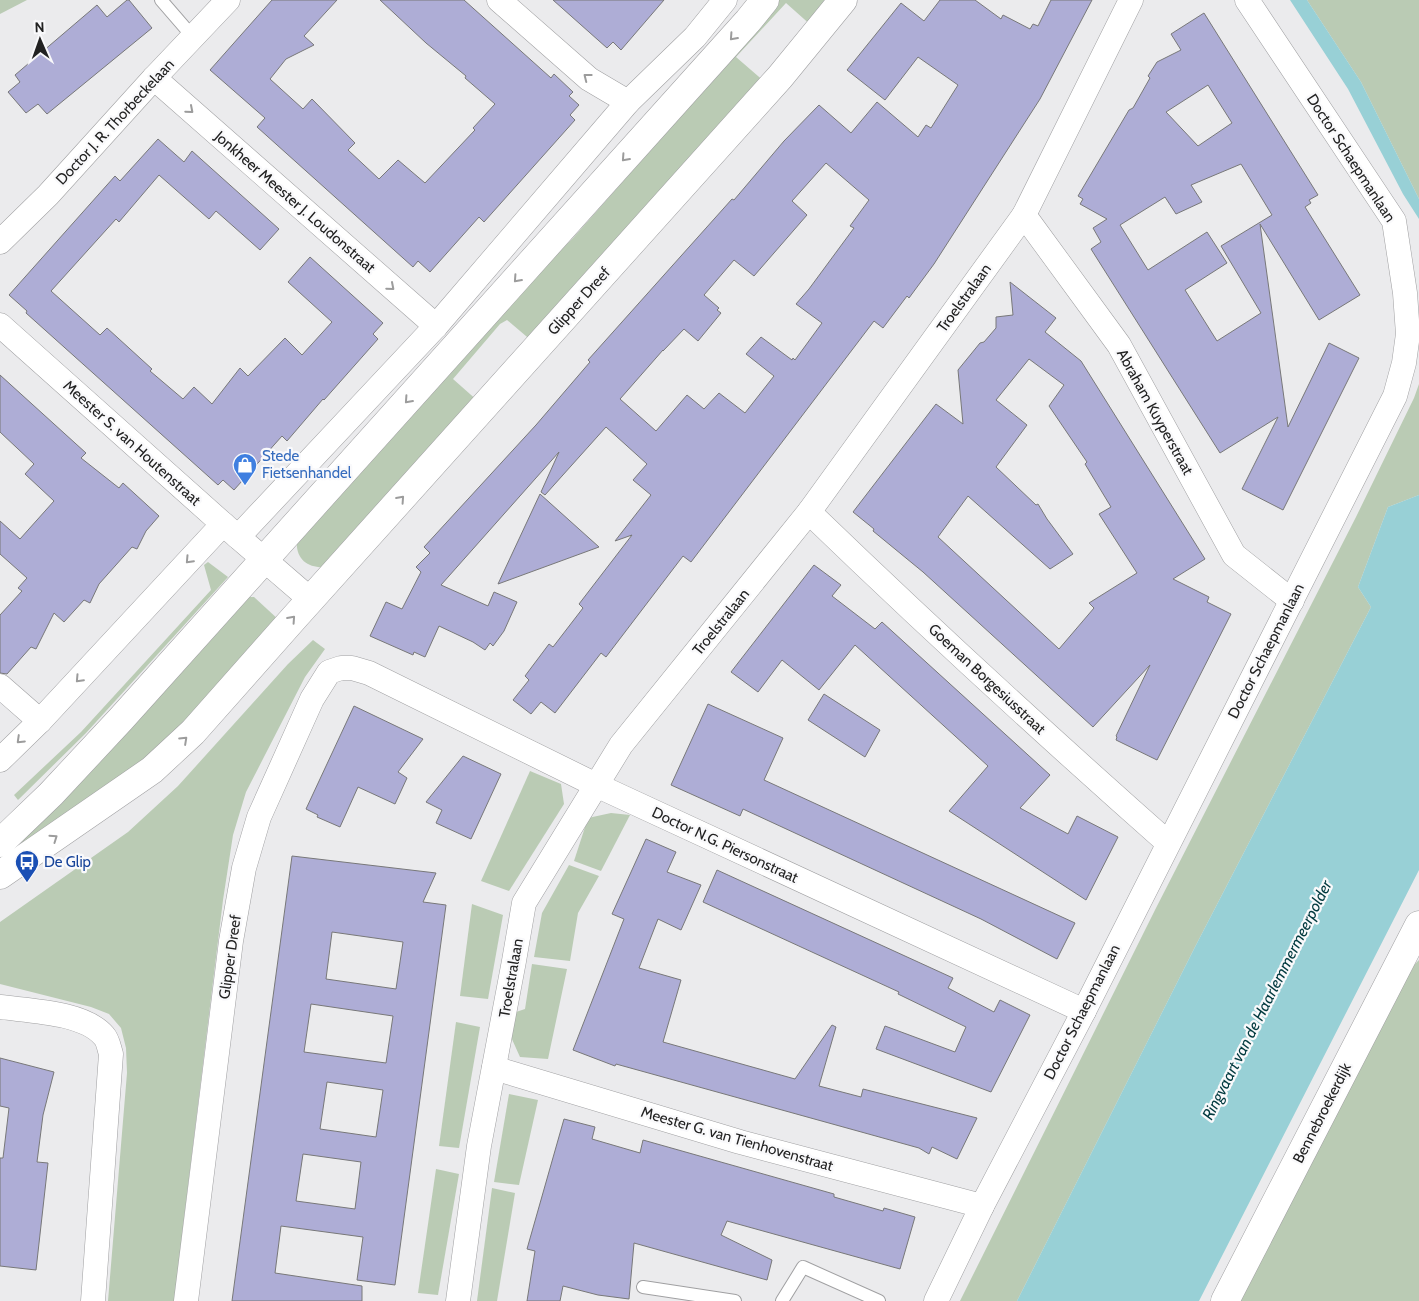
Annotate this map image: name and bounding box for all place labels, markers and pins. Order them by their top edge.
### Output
place label: Stede Fietsenhandel [262,447,352,482]
shop icon: Stede Fietsenhandel [232,452,258,486]
bus stop icon: De Glip [14,849,40,883]
place label: De Glip [44,853,91,871]

